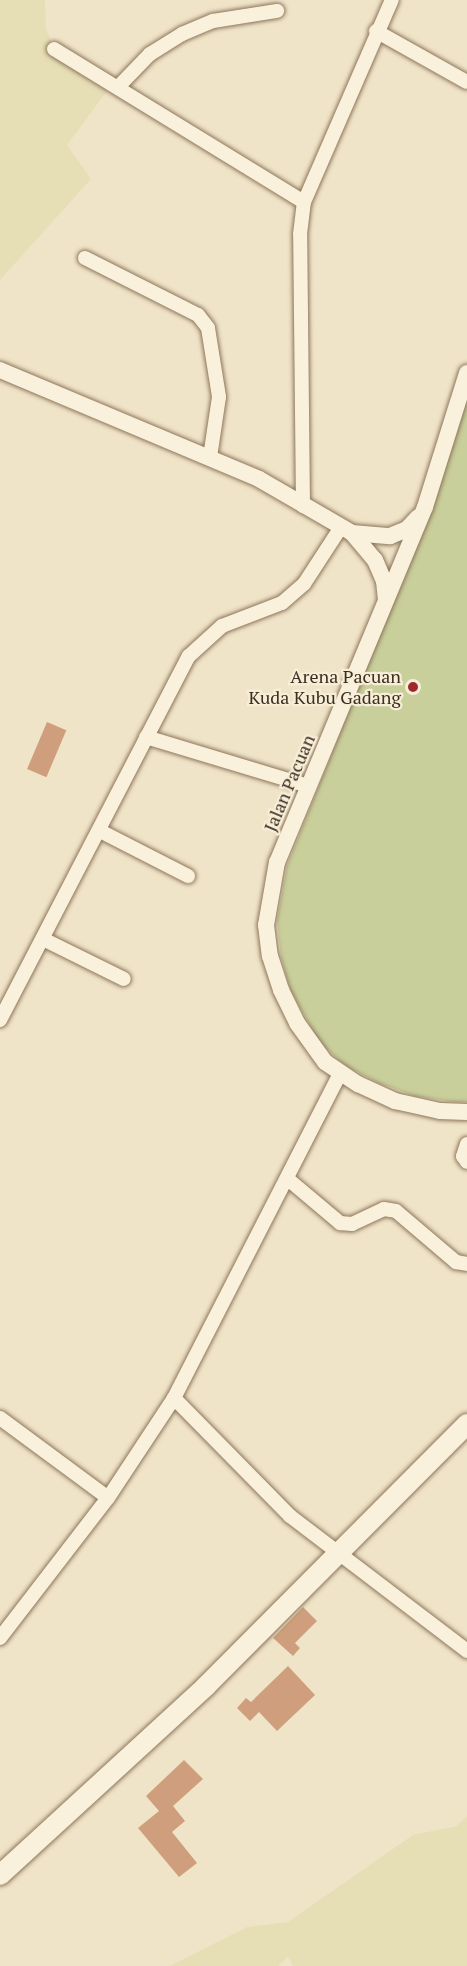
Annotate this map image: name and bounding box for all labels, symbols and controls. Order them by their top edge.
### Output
place label: Arena Pacuan Kuda Kubu Gadang [248,666,401,708]
marker: Arena Pacuan Kuda Kubu Gadang [406,680,420,694]
street label: Jalan Pacuan [259,731,319,835]

